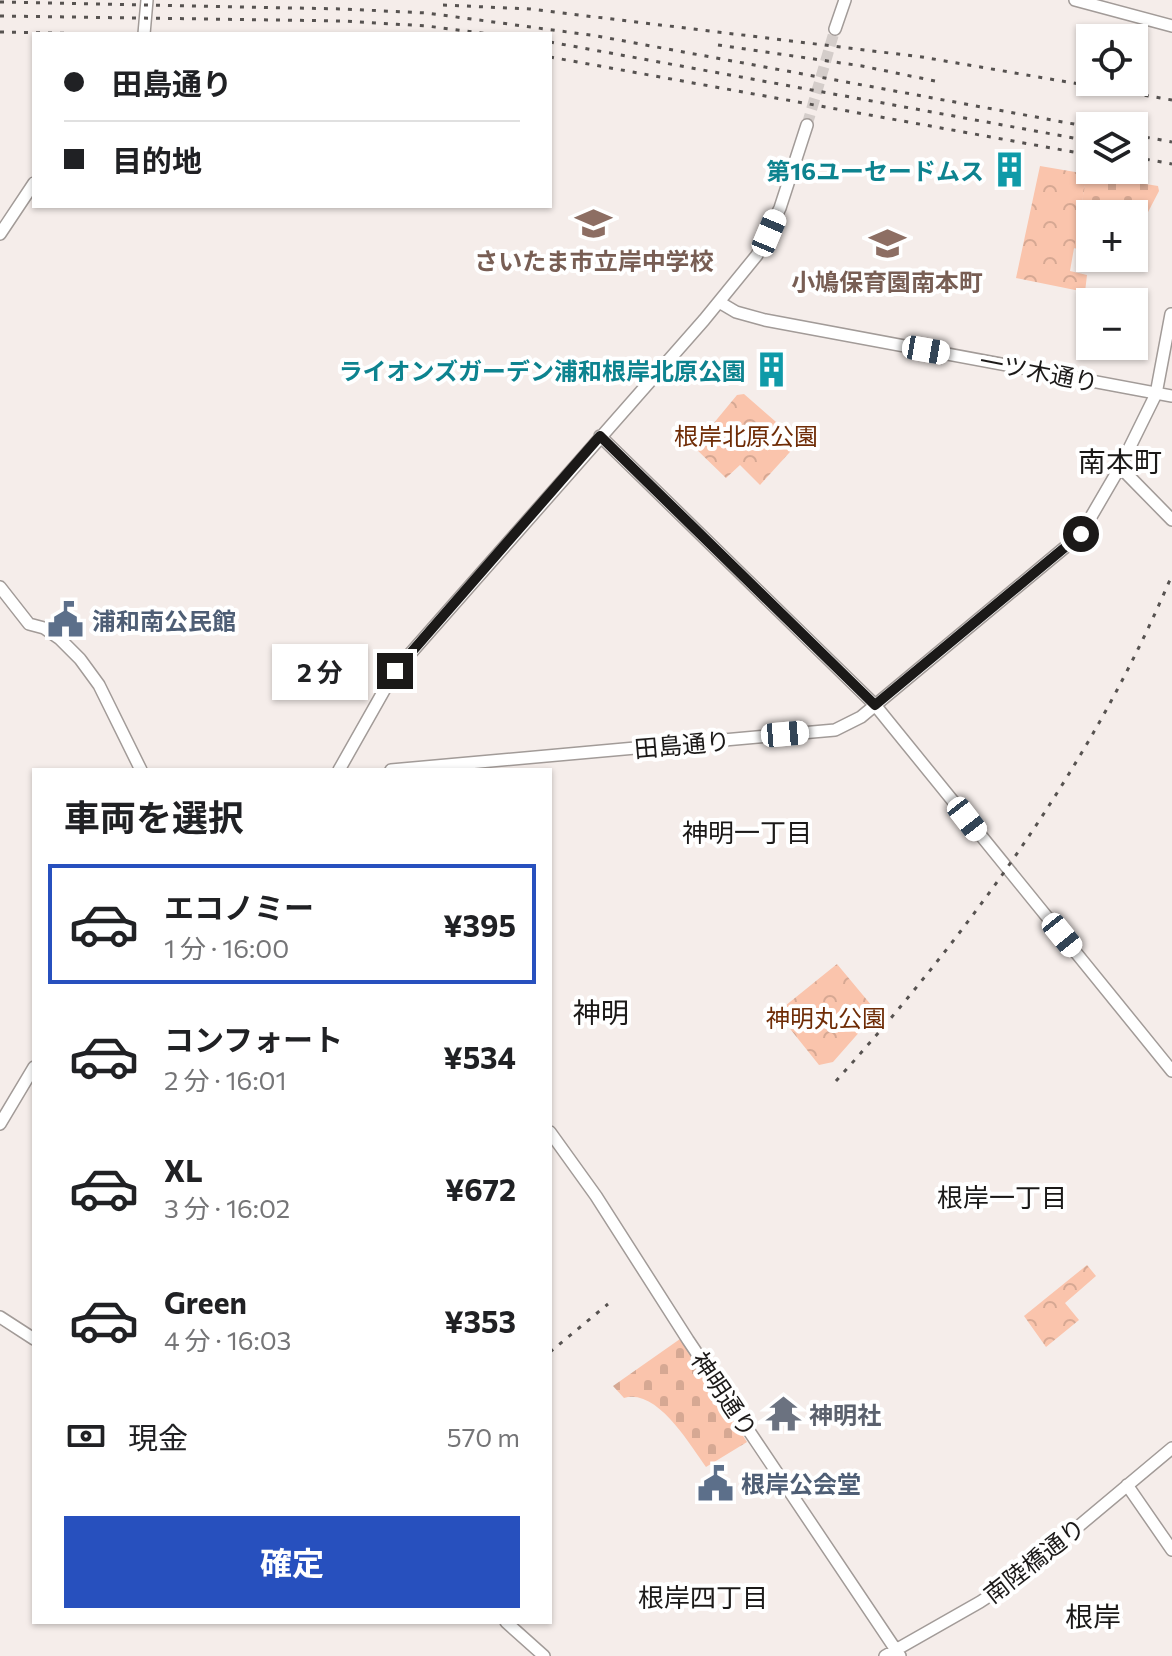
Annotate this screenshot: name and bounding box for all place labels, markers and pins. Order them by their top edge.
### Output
building icon: 第16ユーセードムス [991,151,1029,189]
place label: 第16ユーセードムス [766,156,984,185]
school or university icon: さいたま市立岸中学校 [575,204,613,242]
school or university icon: 小鳩保育園南本町 [868,225,906,263]
place label: さいたま市立岸中学校 [474,246,714,275]
place label: 小鳩保育園南本町 [791,267,983,296]
building icon: ライオンズガーデン浦和根岸北原公園 [753,351,791,389]
place label: ライオンズガーデン浦和根岸北原公園 [338,356,746,385]
public building icon: 浦和南公民館 [47,601,85,639]
place label: 浦和南公民館 [92,606,236,635]
temple icon: 神明社 [764,1395,802,1433]
place label: 神明社 [809,1400,881,1429]
public building icon: 根岸公会堂 [696,1464,734,1502]
place label: 根岸公会堂 [741,1469,861,1498]

